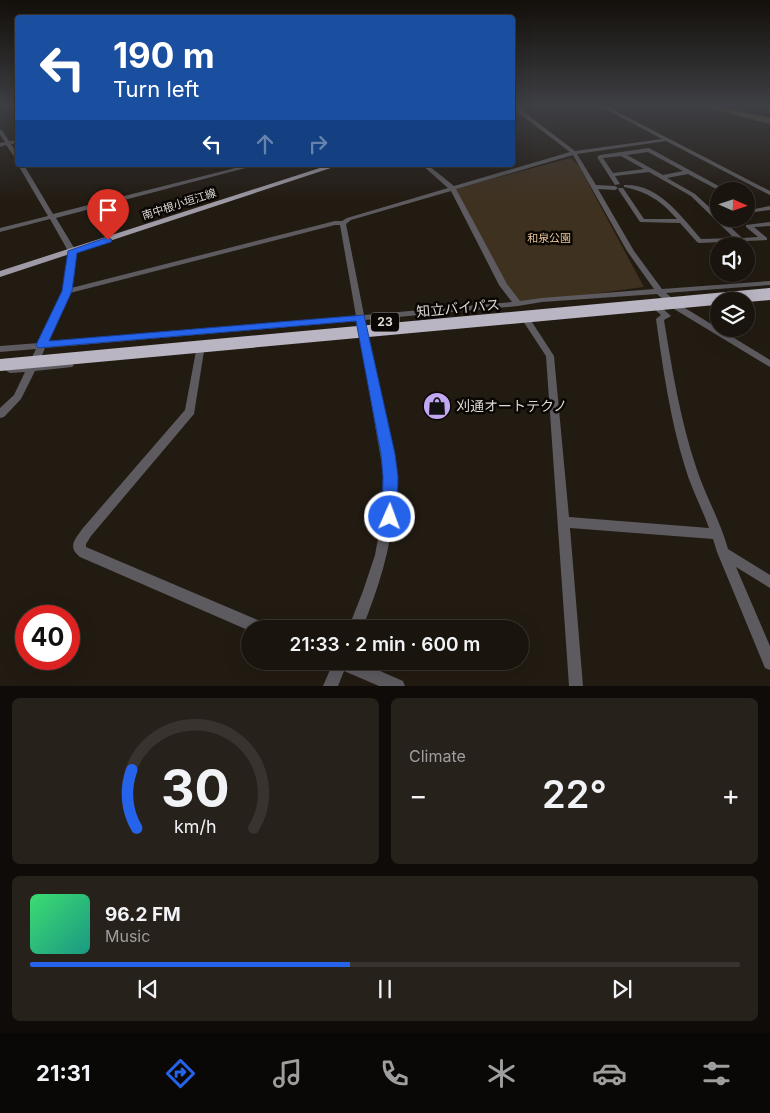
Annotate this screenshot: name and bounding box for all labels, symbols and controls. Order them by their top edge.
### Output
text: 190 m [113,34,215,76]
icon: left [30,35,95,100]
text: Turn left [113,76,199,102]
icon: left [198,130,226,158]
icon: ahead [251,130,279,158]
icon: right [304,130,332,158]
north arrow [710,182,755,228]
map controls [710,182,755,337]
street label: 南中根小垣江線 [140,185,218,223]
pin [87,189,129,240]
icon: arrive [94,196,122,224]
park label: 和泉公園 [527,231,571,245]
button: sound [710,237,755,282]
button: layers [710,292,755,337]
street label: 知立バイパス [416,295,500,320]
road number: 23 [371,313,399,332]
shop icon: 刈通オートテクノ [422,391,452,421]
place label: 刈通オートテクノ [456,397,567,414]
position arrow [363,490,415,542]
speed limit sign: 40 [15,605,80,670]
text: 21:33 · 2 min · 600 m [290,633,480,656]
text: Climate [409,746,466,766]
text: 30 [161,757,230,820]
text: 22° [542,771,607,817]
text: − [409,778,428,812]
text: + [721,778,740,812]
text: km/h [174,816,217,837]
text: 96.2 FM [105,903,181,926]
text: Music [105,926,150,946]
icon: previous [134,975,162,1003]
icon: pause [371,975,399,1003]
icon: next [608,975,636,1003]
icon: directions [163,1056,198,1091]
icon: music [270,1056,305,1091]
icon: phone [377,1056,412,1091]
icon: climate [484,1056,519,1091]
icon: car [592,1056,627,1091]
icon: filters [699,1056,734,1091]
text: 21:31 [36,1060,91,1086]

